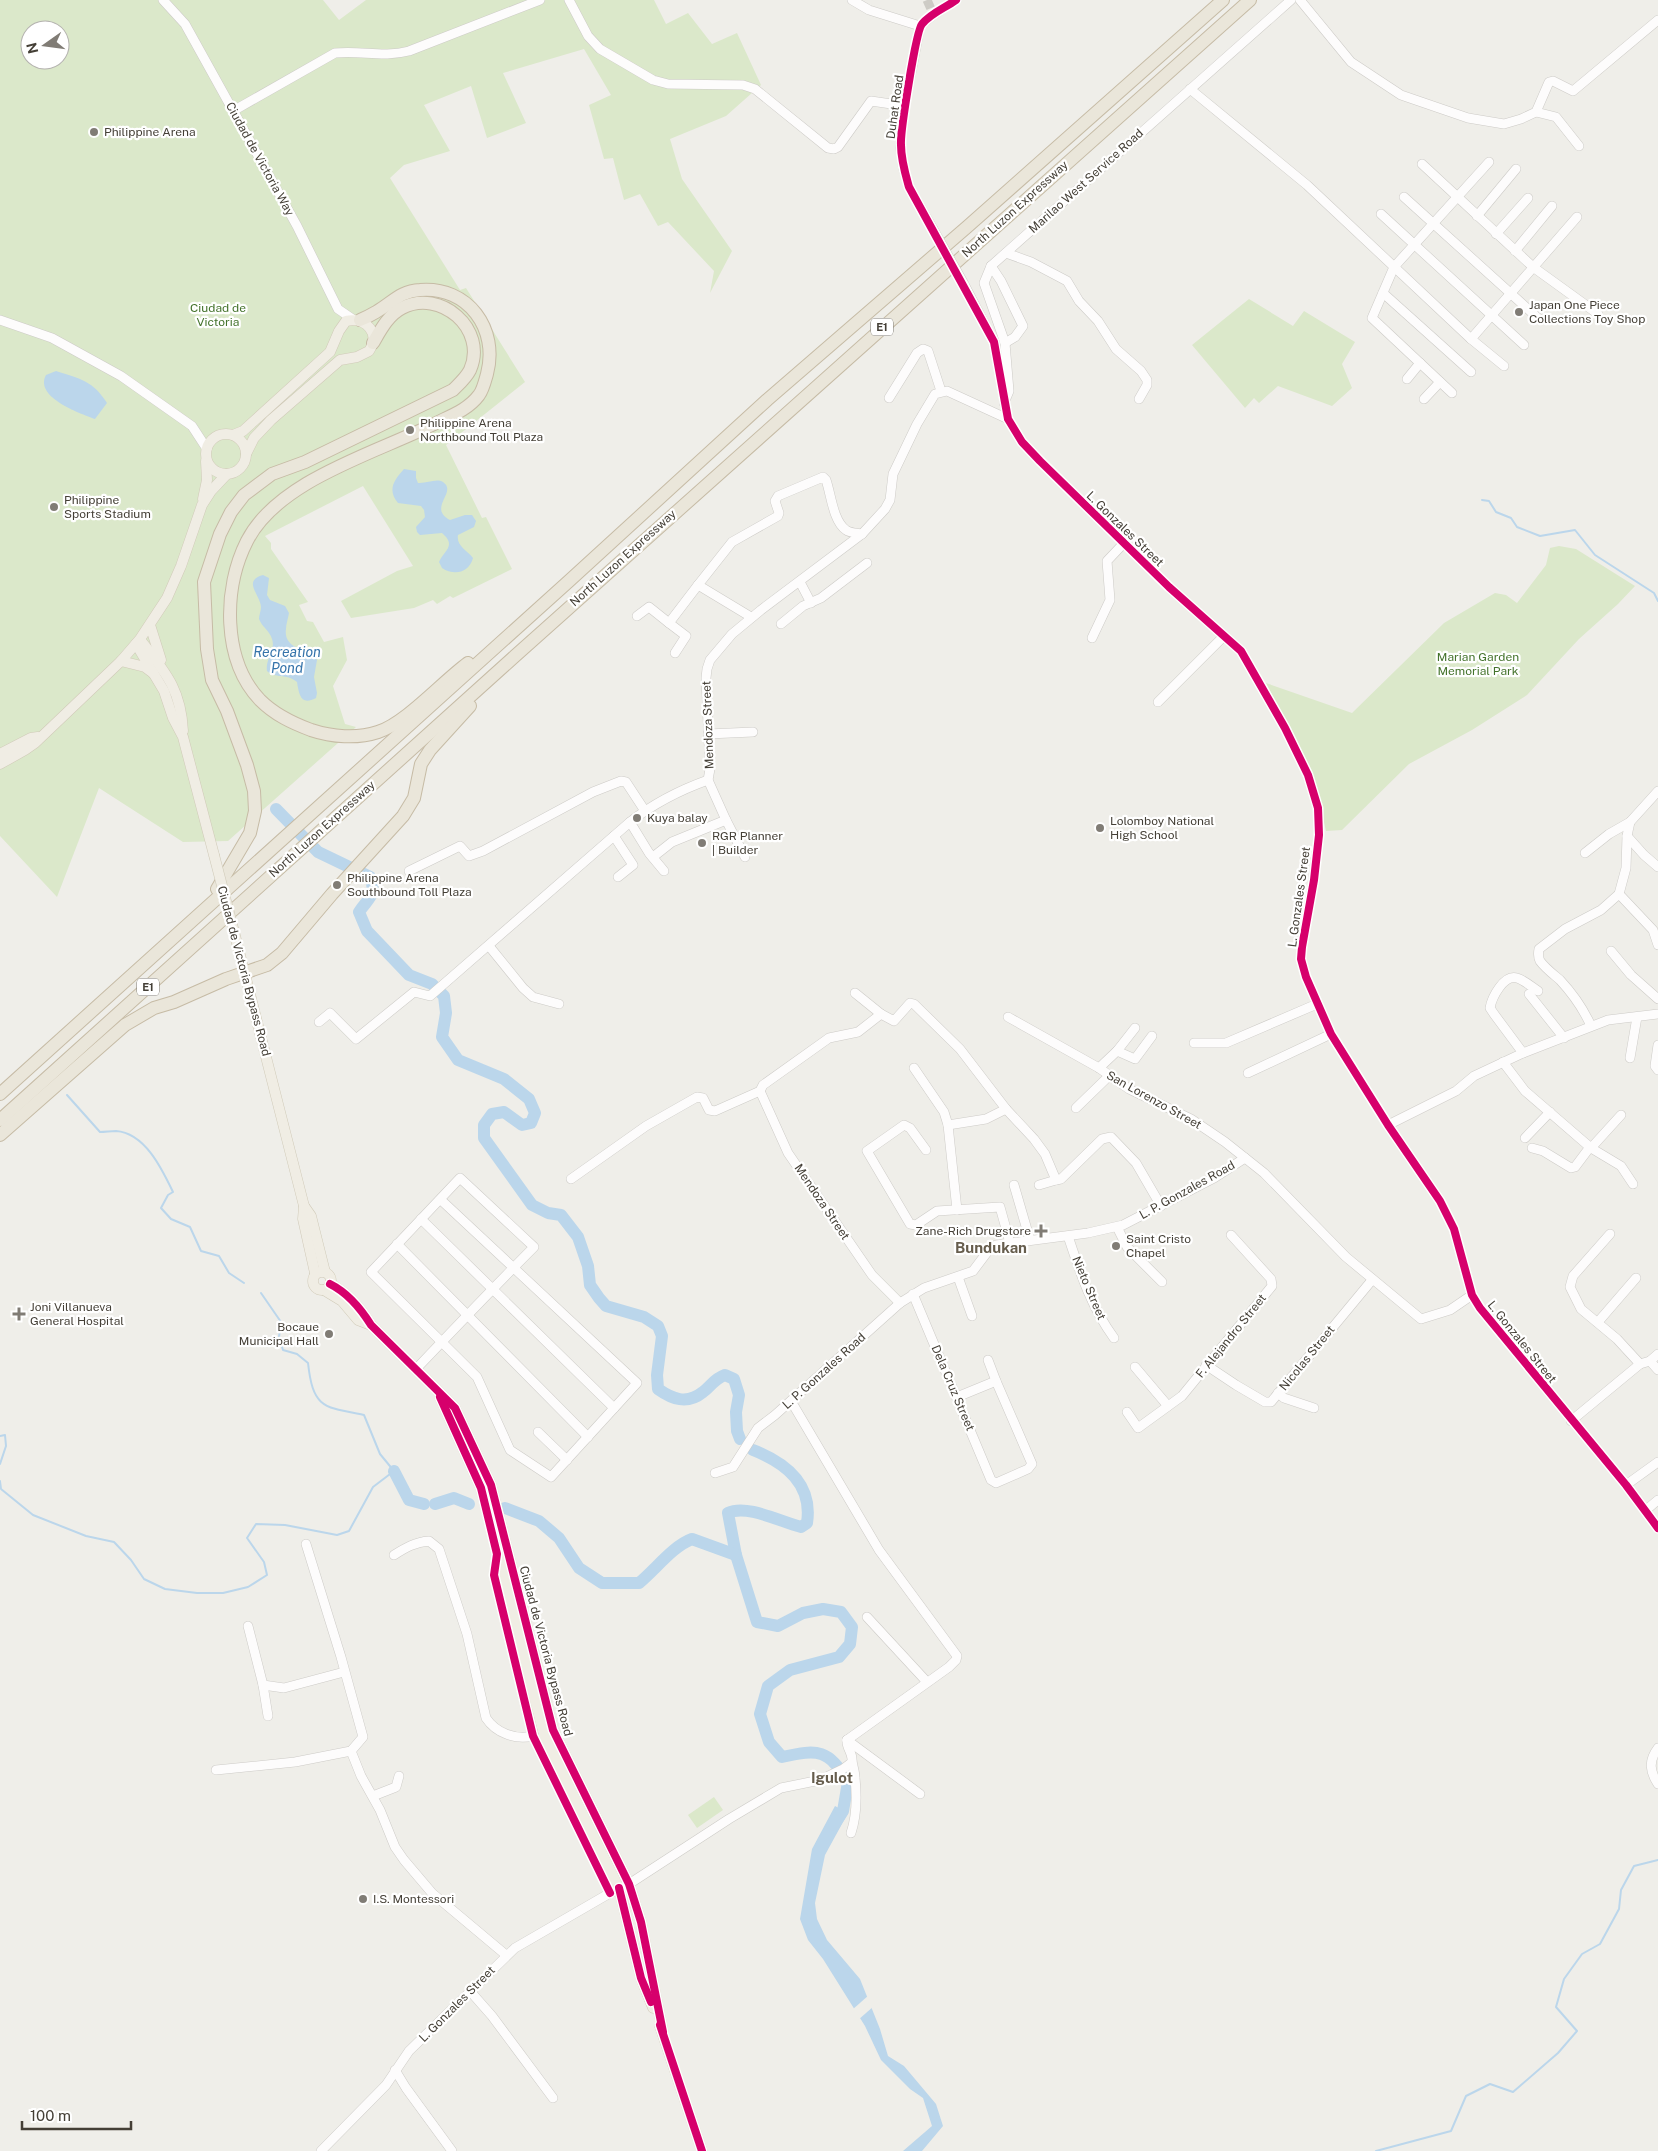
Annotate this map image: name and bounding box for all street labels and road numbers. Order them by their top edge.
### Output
street label: Duhat Road [884,74,906,140]
street label: Ciudad de Victoria Way [223,100,297,219]
street label: Marilao West Service Road [1026,126,1146,236]
street label: North Luzon Expressway [959,157,1071,260]
road number: E1 [871,318,893,336]
street label: L. Gonzales Street [1084,489,1167,570]
street label: North Luzon Expressway [567,506,679,609]
street label: Mendoza Street [699,680,717,769]
street label: North Luzon Expressway [266,777,378,880]
street label: L. Gonzales Street [1285,845,1313,948]
street label: Ciudad de Victoria Bypass Road [214,884,274,1058]
road number: E1 [137,979,159,996]
street label: San Lorenzo Street [1104,1068,1204,1132]
street label: L. P. Gonzales Road [1137,1158,1237,1222]
street label: Mendoza Street [791,1161,853,1243]
street label: Nieto Street [1069,1254,1109,1322]
street label: F. Alejandro Street [1193,1291,1269,1381]
street label: L. Gonzales Street [1485,1298,1560,1386]
street label: Nicolas Street [1277,1322,1338,1393]
street label: L. P. Gonzales Road [780,1330,868,1412]
street label: Dela Cruz Street [929,1343,978,1433]
street label: Ciudad de Victoria Bypass Road [516,1564,576,1738]
street label: L. Gonzales Street [416,1963,498,2045]

